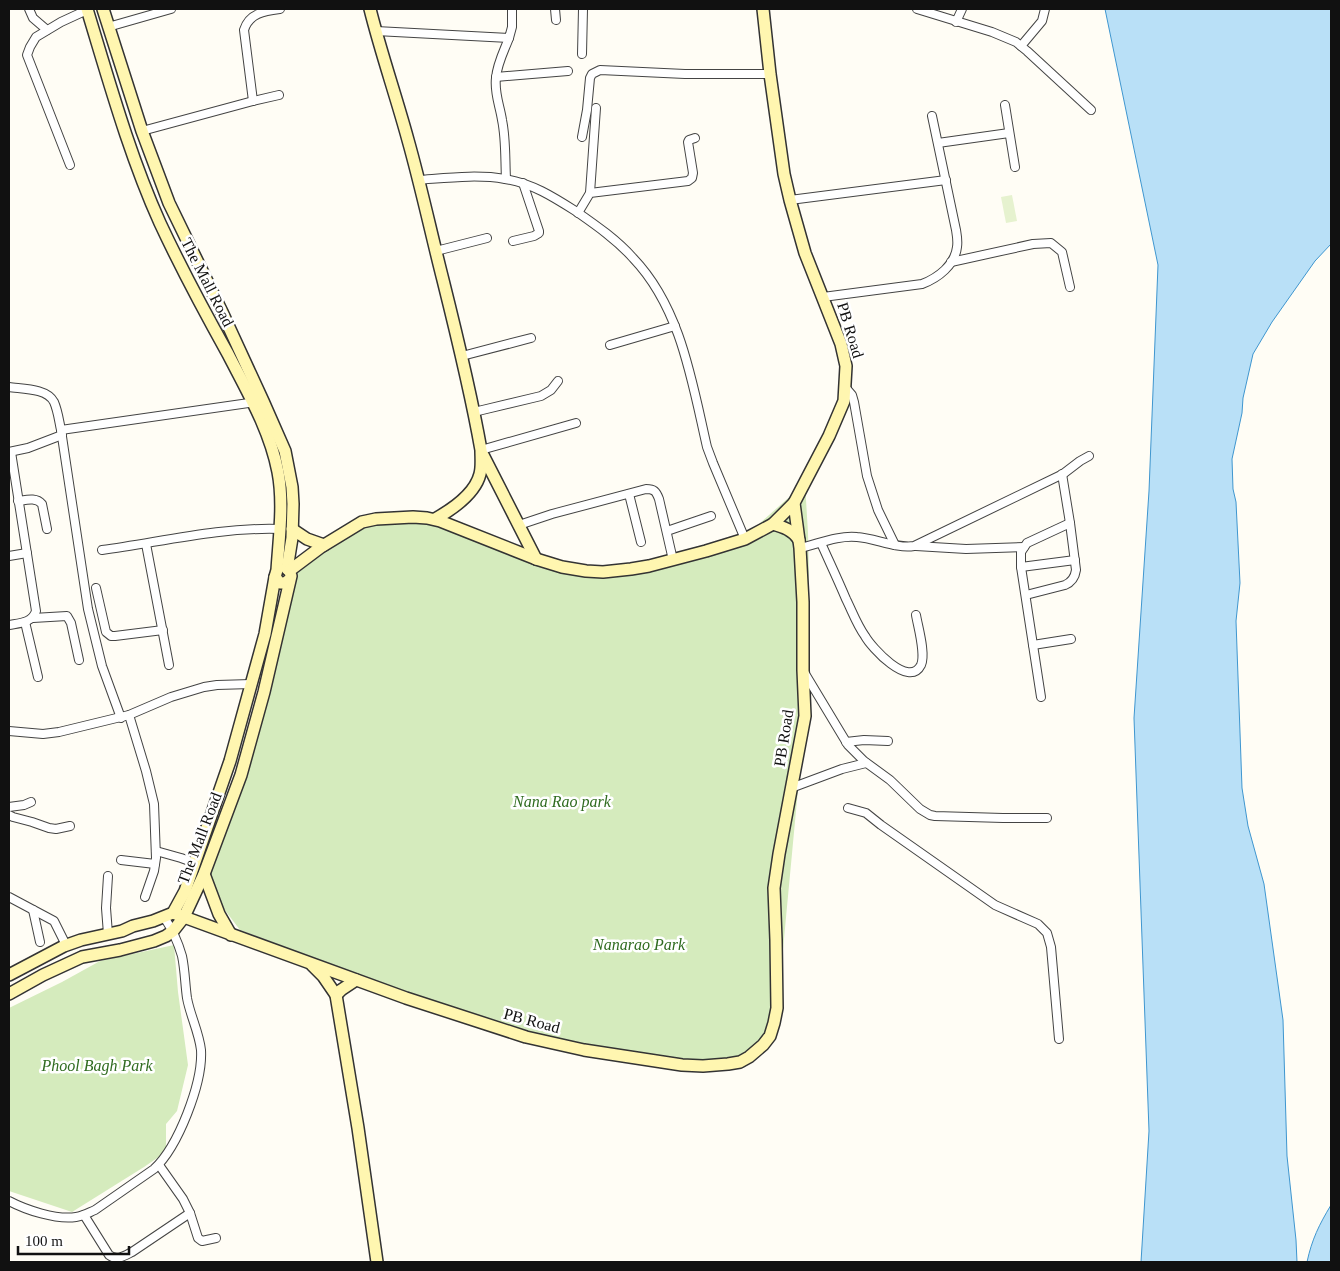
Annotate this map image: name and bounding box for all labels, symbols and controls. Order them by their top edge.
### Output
street label: The Mall Road [178,235,237,329]
street label: PB Road [834,300,867,360]
street label: PB Road [771,708,796,768]
street label: The Mall Road [174,790,225,886]
park label: Nana Rao park [512,793,612,811]
park label: Nanarao Park [592,936,686,953]
street label: PB Road [502,1005,562,1036]
park label: Phool Bagh Park [40,1057,153,1075]
scale bar [18,1224,129,1256]
text: 100 m [25,1233,63,1249]

